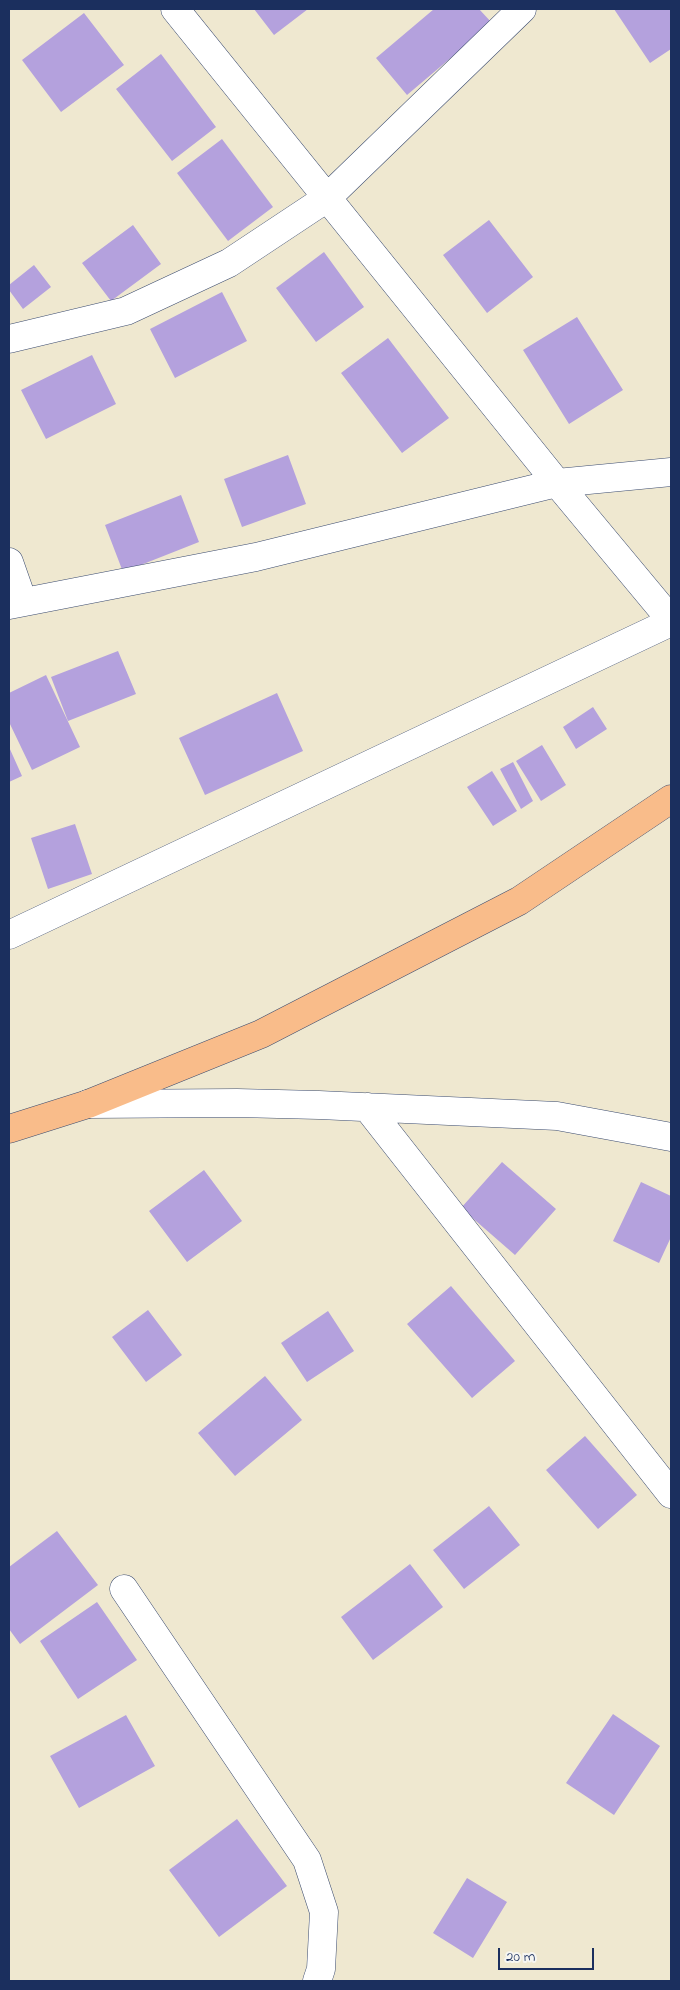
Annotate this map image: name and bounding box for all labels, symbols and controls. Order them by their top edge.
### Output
scale bar [500,1938,596,1970]
text: 20 m [506,1946,535,1968]

